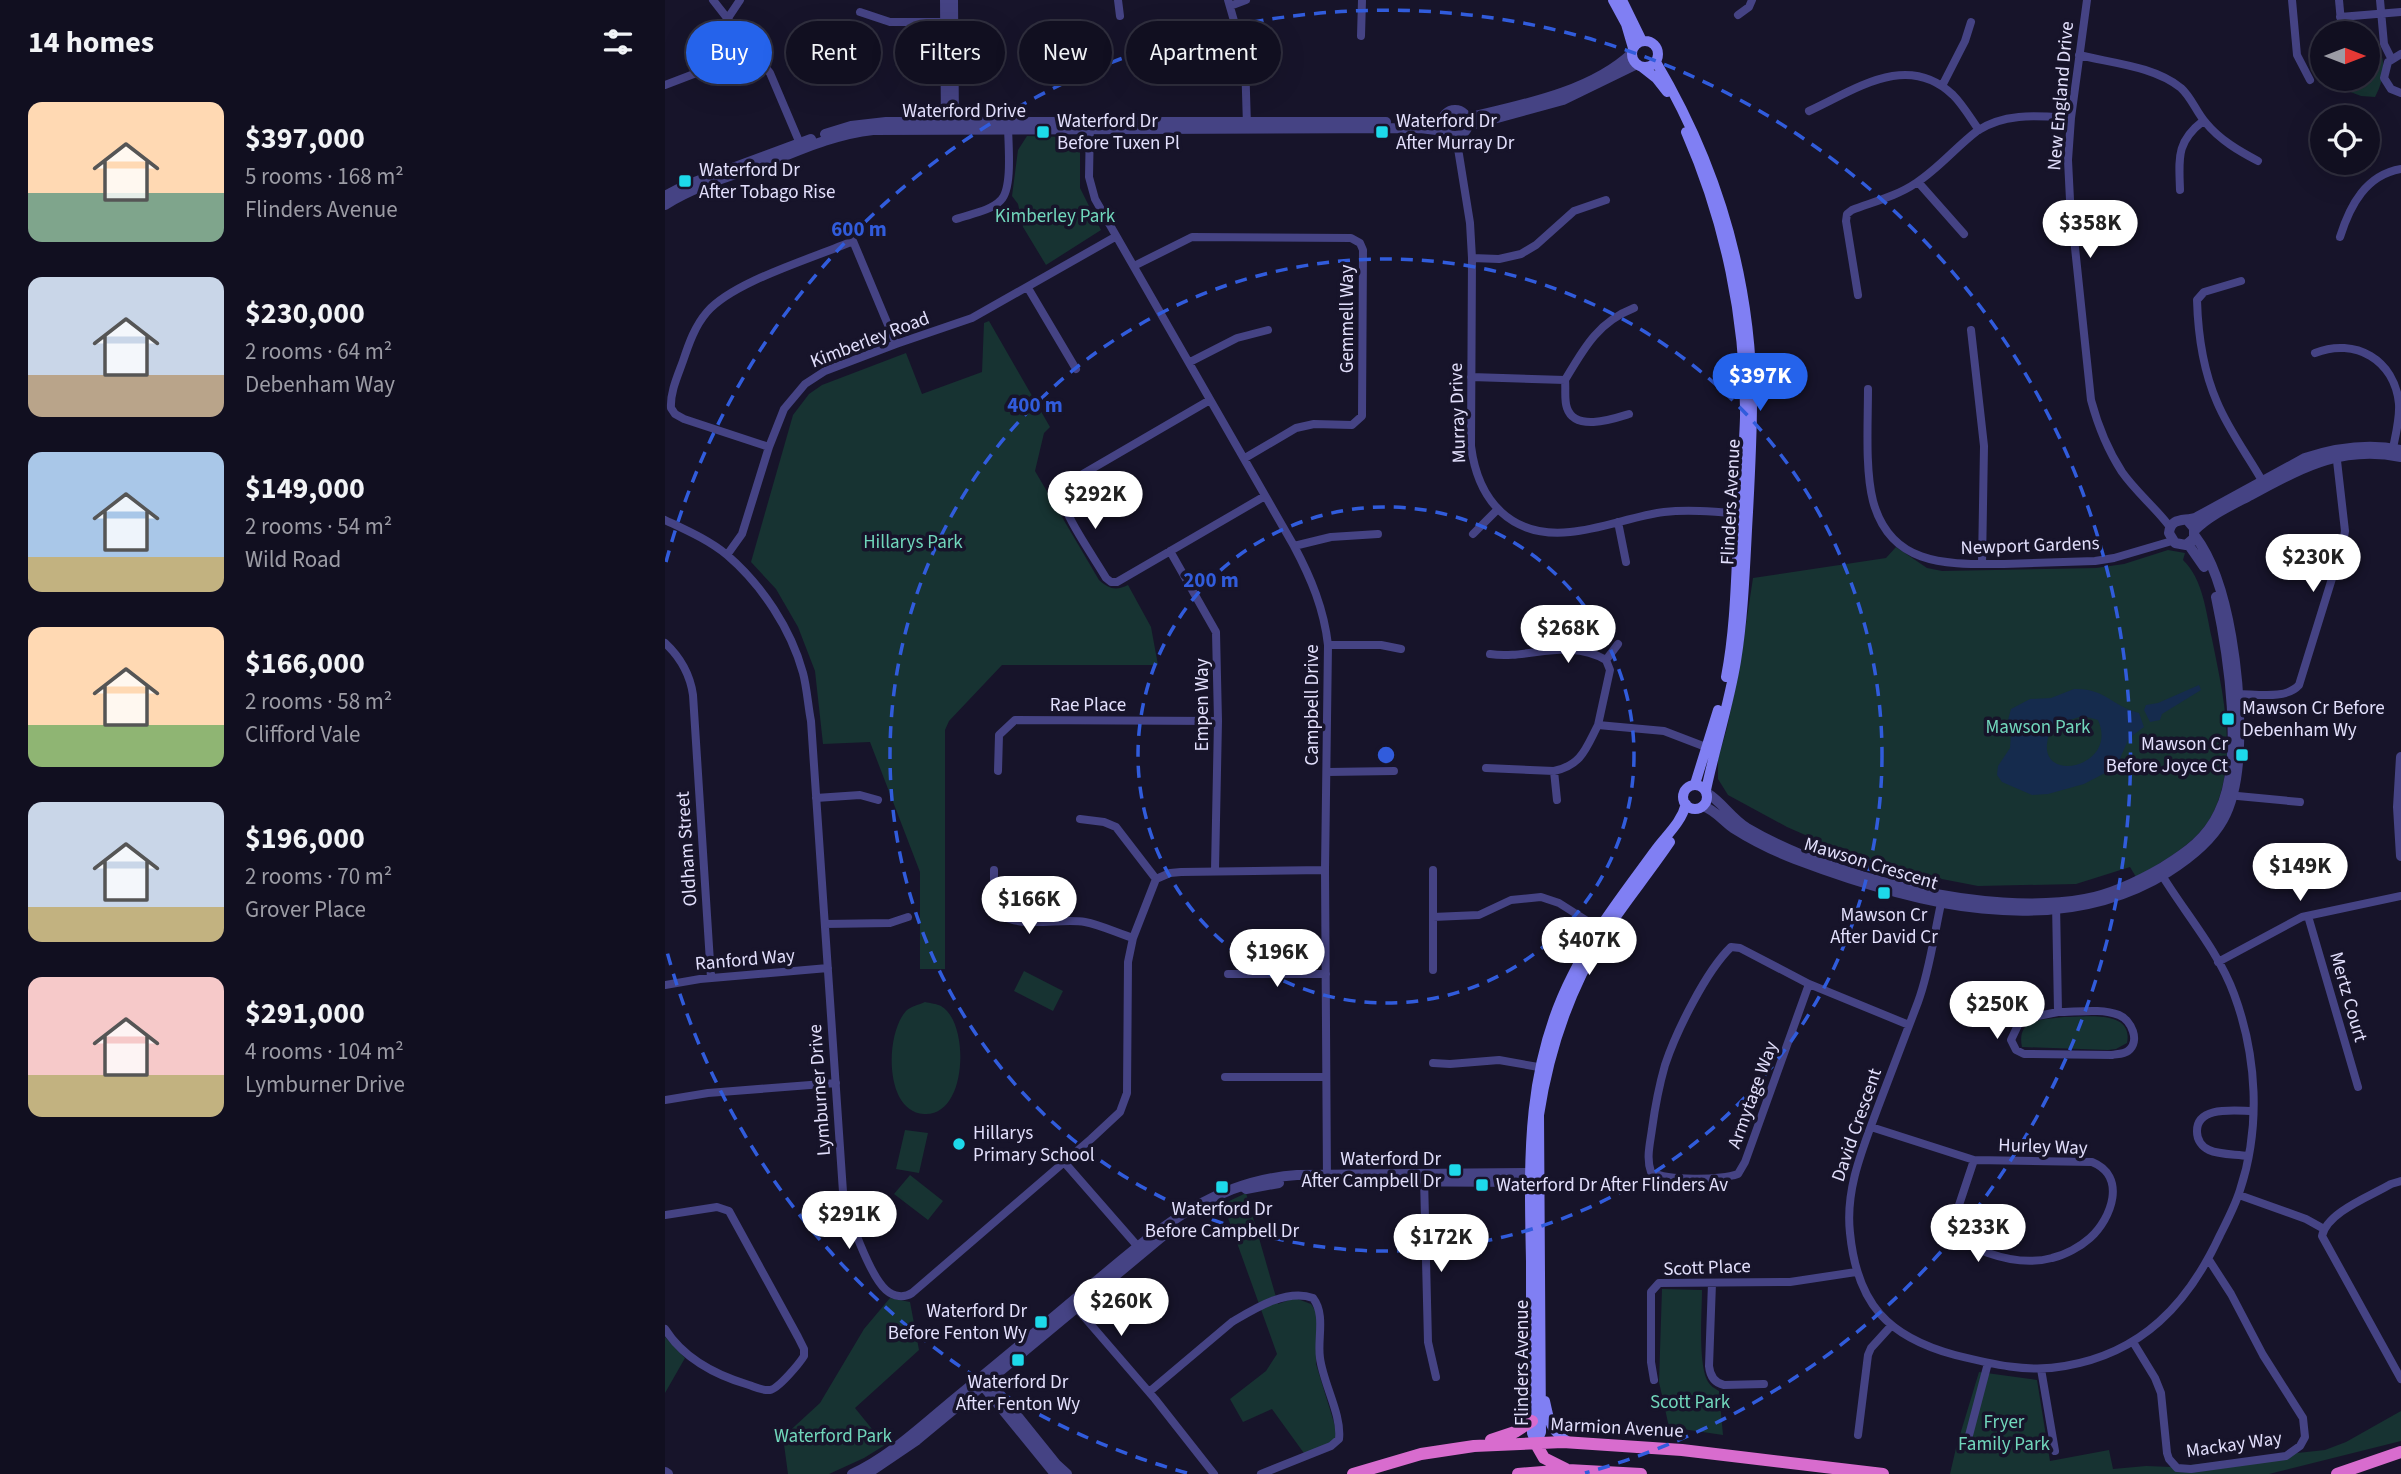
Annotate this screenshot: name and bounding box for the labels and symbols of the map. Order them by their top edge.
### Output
street label: New England Drive [2041,20,2081,172]
north arrow [2310,21,2380,91]
street label: Waterford Drive [902,98,1026,125]
place label: Waterford Dr Before Tuxen Pl [1057,108,1180,157]
place label: Waterford Dr After Murray Dr [1396,108,1515,157]
marker: Waterford Dr Before Tuxen Pl [1035,124,1051,140]
marker: Waterford Dr After Murray Dr [1374,124,1390,140]
place label: Waterford Dr After Tobago Rise [699,157,835,206]
marker: Waterford Dr After Tobago Rise [677,173,693,189]
pin: $358K [2041,201,2139,260]
park label: Kimberley Park [995,203,1116,230]
text: 600 m [831,214,887,244]
street label: Gemmell Way [1334,265,1361,373]
street label: Kimberley Road [806,305,934,375]
pin: $397K [1711,354,1809,413]
street label: Murray Drive [1443,362,1473,464]
text: 400 m [1007,390,1063,420]
street label: Flinders Avenue [1714,438,1748,566]
pin: $292K [1046,472,1144,531]
park label: Hillarys Park [863,529,963,556]
street label: Newport Gardens [1960,530,2100,562]
pin: $230K [2264,534,2362,594]
text: 200 m [1183,565,1239,595]
pin: $268K [1519,606,1617,665]
street label: Campbell Drive [1299,644,1326,766]
street label: Empen Way [1189,658,1216,752]
street label: Rae Place [1050,692,1126,719]
place label: Mawson Cr Before Debenham Wy [2242,695,2385,744]
marker: Mawson Cr Before Debenham Wy [2220,711,2236,727]
park label: Mawson Park [1985,714,2091,741]
place label: Mawson Cr Before Joyce Ct [2106,731,2229,780]
centre of rings [1374,743,1398,767]
marker: Mawson Cr Before Joyce Ct [2234,747,2250,763]
street label: Oldham Street [669,790,704,907]
street label: Mawson Crescent [1801,831,1942,897]
pin: $149K [2251,844,2349,903]
pin: $166K [980,876,1078,936]
marker: Mawson Cr After David Cr [1876,885,1892,901]
place label: Mawson Cr After David Cr [1830,902,1938,951]
pin: $407K [1540,918,1638,977]
pin: $196K [1228,930,1326,989]
street label: Ranford Way [694,942,796,978]
street label: Mertz Court [2322,949,2374,1046]
pin: $250K [1948,982,2046,1041]
street label: Lymburner Drive [802,1023,838,1157]
street label: Armytage Way [1721,1037,1785,1153]
street label: David Crescent [1825,1064,1889,1185]
place label: Hillarys Primary School [973,1120,1095,1169]
street label: Hurley Way [1998,1132,2088,1162]
marker: Hillarys Primary School [951,1136,967,1152]
place label: Waterford Dr After Campbell Dr [1302,1146,1441,1195]
marker: Waterford Dr After Campbell Dr [1447,1162,1463,1178]
place label: Waterford Dr After Flinders Av [1496,1172,1728,1199]
marker: Waterford Dr After Flinders Av [1474,1177,1490,1193]
marker: Waterford Dr Before Campbell Dr [1214,1179,1230,1195]
pin: $291K [800,1192,898,1251]
place label: Waterford Dr Before Campbell Dr [1145,1196,1300,1245]
pin: $233K [1929,1204,2027,1264]
pin: $172K [1392,1214,1490,1274]
street label: Scott Place [1663,1253,1751,1283]
pin: $260K [1072,1278,1170,1338]
place label: Waterford Dr Before Fenton Wy [888,1298,1027,1347]
street label: Flinders Avenue [1509,1300,1536,1426]
marker: Waterford Dr Before Fenton Wy [1033,1314,1049,1330]
marker: Waterford Dr After Fenton Wy [1010,1352,1026,1368]
place label: Waterford Dr After Fenton Wy [956,1369,1080,1418]
park label: Scott Park [1650,1389,1731,1416]
park label: Fryer Family Park [1958,1409,2050,1458]
street label: Marmion Avenue [1550,1411,1684,1445]
park label: Waterford Park [774,1423,893,1450]
street label: Mackay Way [2184,1425,2284,1465]

